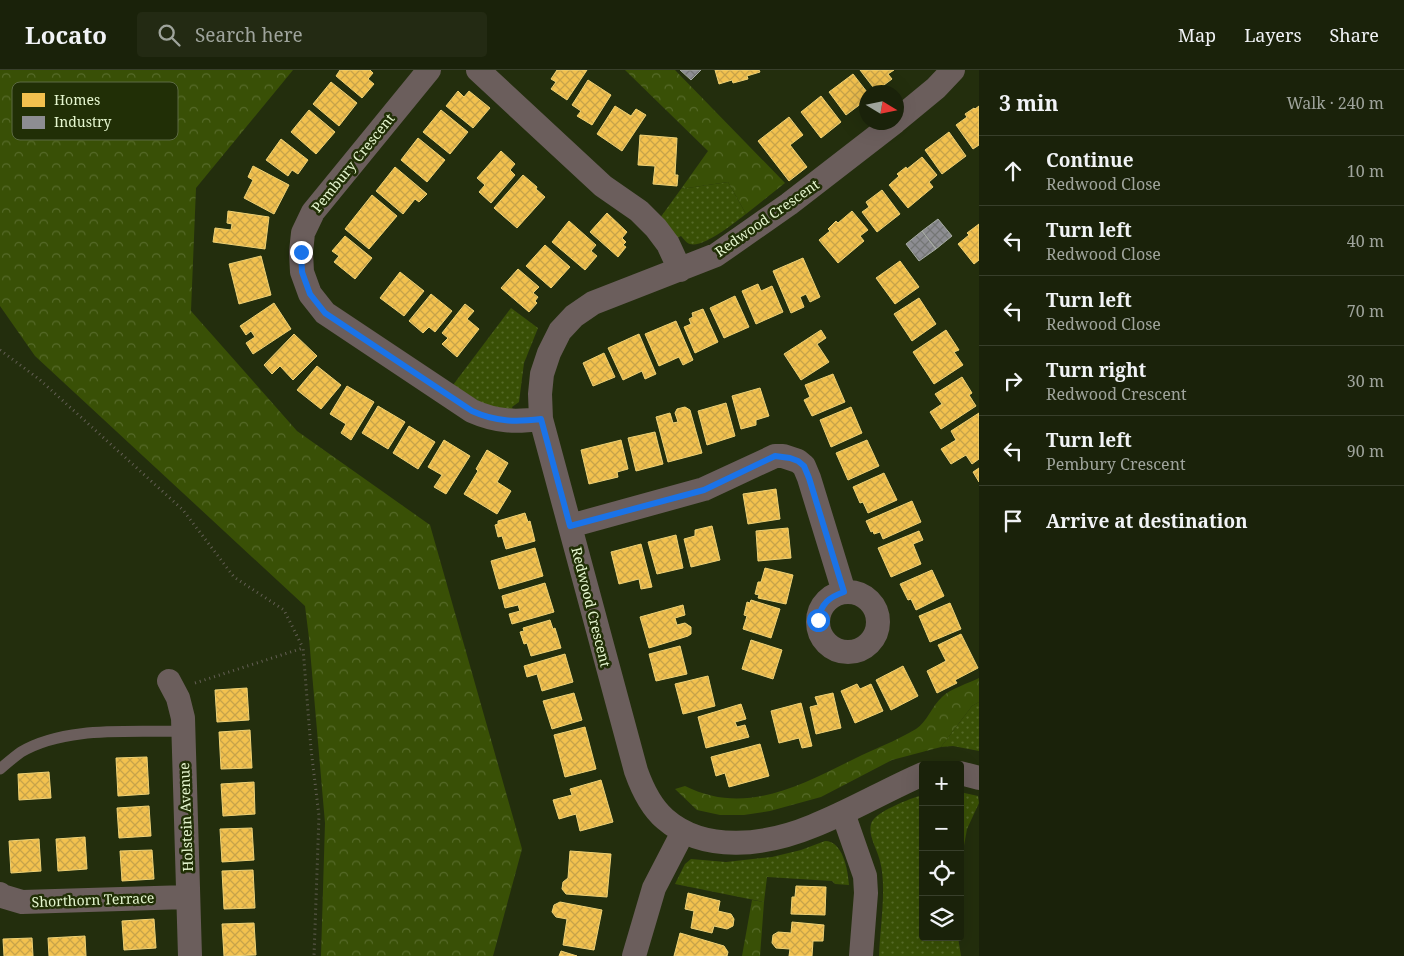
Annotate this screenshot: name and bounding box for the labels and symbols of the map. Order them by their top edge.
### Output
legend [12,82,178,140]
north arrow [859,85,904,130]
text: Homes [54,90,100,109]
street label: Pembury Crescent [307,109,398,216]
text: Industry [54,112,111,131]
street label: Redwood Crescent [711,174,823,261]
route end [290,241,313,264]
street label: Redwood Crescent [567,545,616,669]
route start [807,609,830,632]
street label: Holstein Avenue [174,762,197,872]
street label: Shorthorn Terrace [31,888,155,911]

